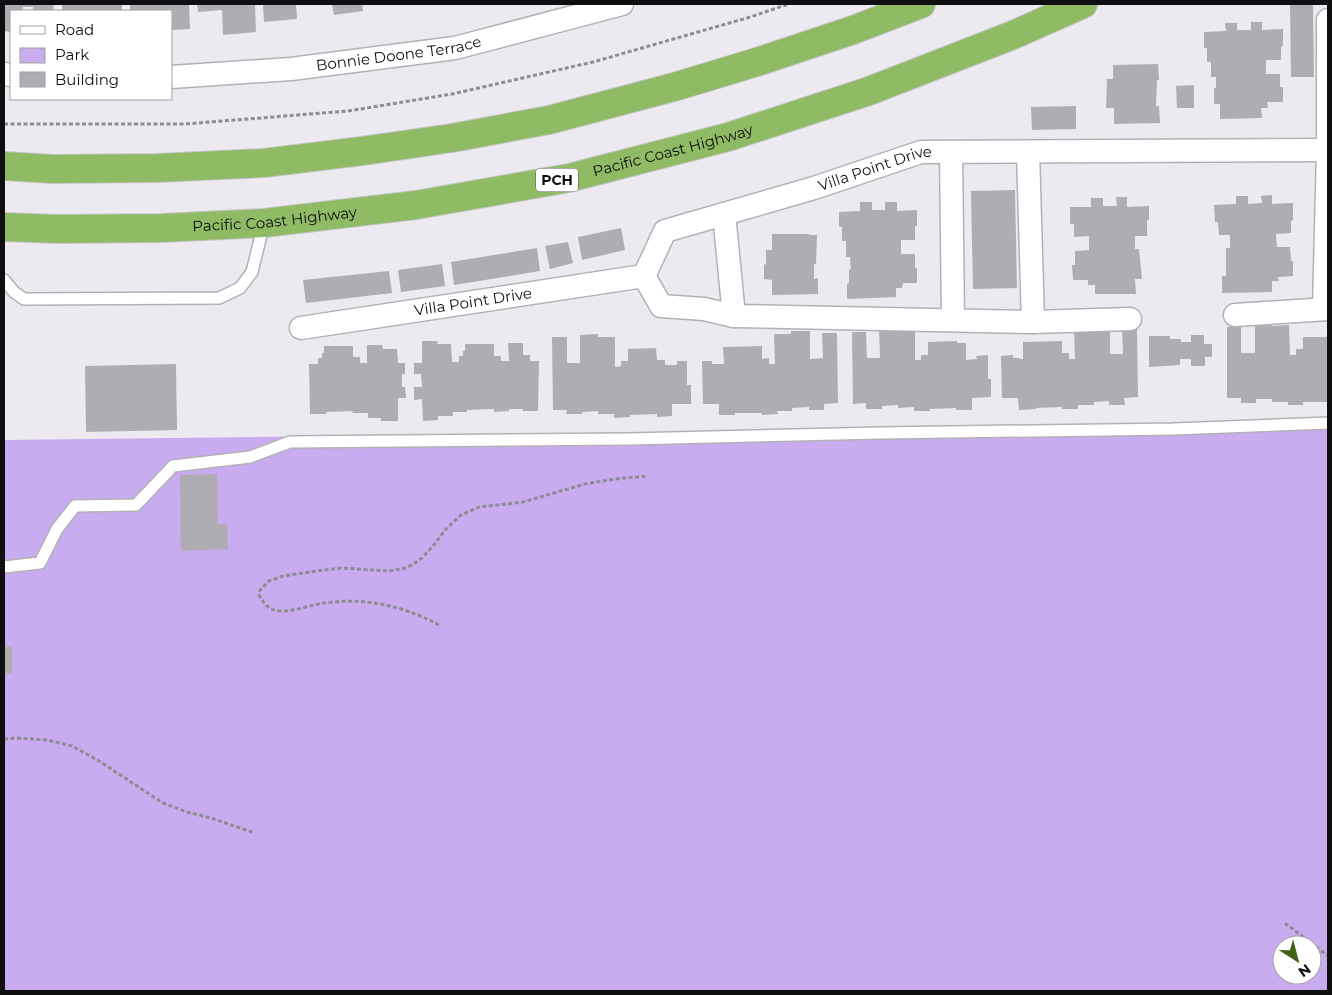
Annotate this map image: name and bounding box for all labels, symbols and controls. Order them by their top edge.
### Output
legend [10,10,172,100]
text: Road [55,20,94,39]
street label: Bonnie Doone Terrace [315,32,483,75]
text: Park [55,45,89,64]
text: Building [55,70,119,89]
street label: Pacific Coast Highway [591,119,756,181]
street label: Villa Point Drive [815,142,932,195]
road number: PCH [536,168,578,192]
street label: Pacific Coast Highway [192,202,359,236]
street label: Villa Point Drive [413,283,533,320]
north arrow [1272,935,1322,985]
text: N [1295,960,1315,981]

